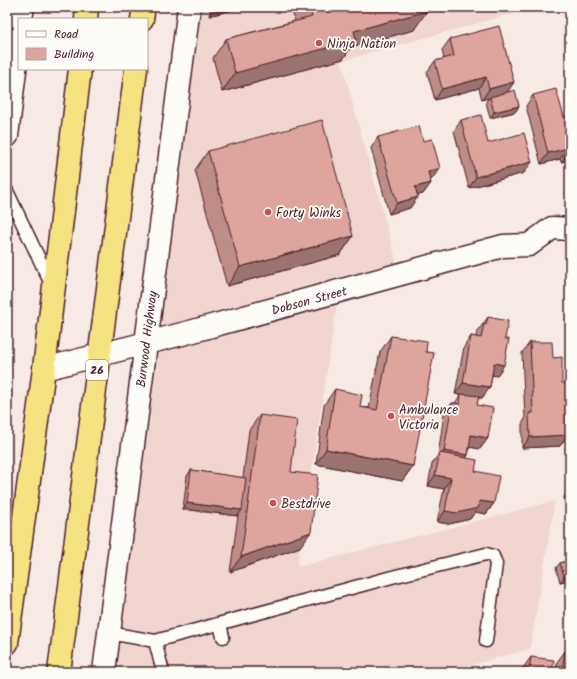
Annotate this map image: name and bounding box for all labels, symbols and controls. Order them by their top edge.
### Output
legend [18,18,148,70]
text: Road [54,25,79,44]
place label: Ninja Nation [327,34,396,55]
marker: Ninja Nation [314,38,324,48]
text: Building [54,45,94,64]
place label: Forty Winks [276,203,342,224]
marker: Forty Winks [263,207,273,217]
street label: Dobson Street [269,281,351,322]
street label: Burwood Highway [131,289,164,389]
road number: 26 [86,360,108,380]
place label: Ambulance Victoria [399,400,458,436]
marker: Ambulance Victoria [386,411,396,421]
place label: Bestdrive [281,494,331,515]
marker: Bestdrive [268,498,278,508]

